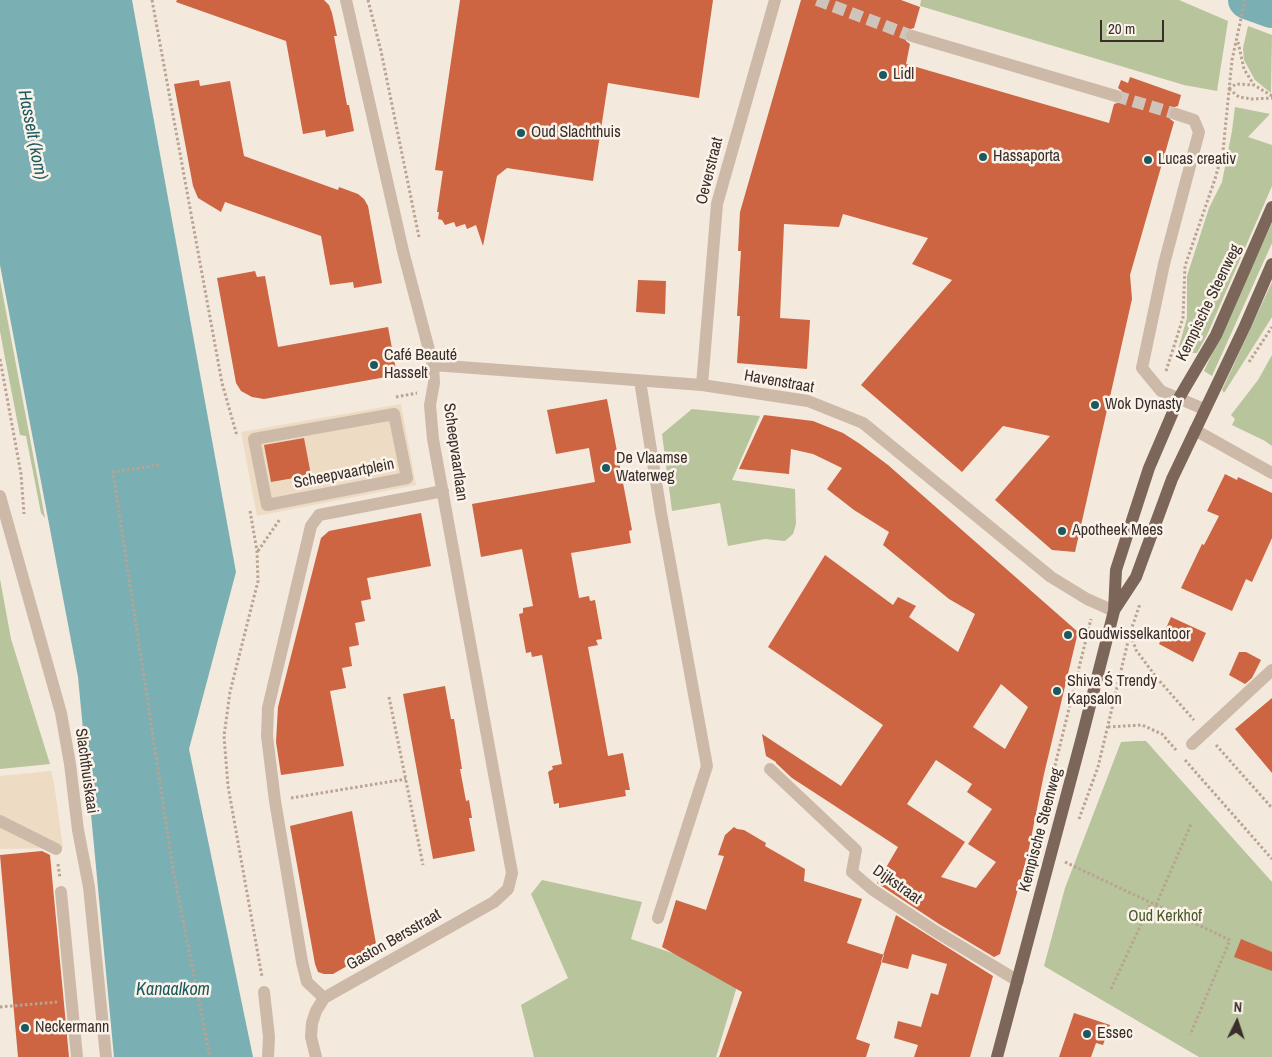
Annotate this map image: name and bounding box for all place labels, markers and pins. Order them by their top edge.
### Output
place label: Lidl [893,65,914,85]
marker: Lidl [877,69,889,81]
place label: Oud Slachthuis [531,123,621,143]
marker: Oud Slachthuis [515,127,527,139]
place label: Hassaporta [993,147,1060,167]
place label: Lucas creativ [1158,150,1236,170]
marker: Hassaporta [977,151,989,163]
marker: Lucas creativ [1142,154,1154,166]
place label: Café Beauté Hasselt [384,346,457,384]
marker: Café Beauté Hasselt [368,359,380,371]
place label: Wok Dynasty [1105,395,1182,415]
marker: Wok Dynasty [1089,399,1101,411]
place label: De Vlaamse Waterweg [616,449,687,487]
marker: De Vlaamse Waterweg [600,462,612,474]
place label: Apotheek Mees [1072,521,1163,541]
marker: Apotheek Mees [1056,525,1068,537]
place label: Goudwisselkantoor [1078,625,1190,645]
marker: Goudwisselkantoor [1062,629,1074,641]
place label: Shiva Ś Trendy Kapsalon [1067,672,1157,710]
marker: Shiva Ś Trendy Kapsalon [1051,685,1063,697]
place label: Neckermann [35,1018,109,1038]
marker: Neckermann [19,1022,31,1034]
place label: Essec [1097,1024,1133,1044]
marker: Essec [1081,1028,1093,1040]

